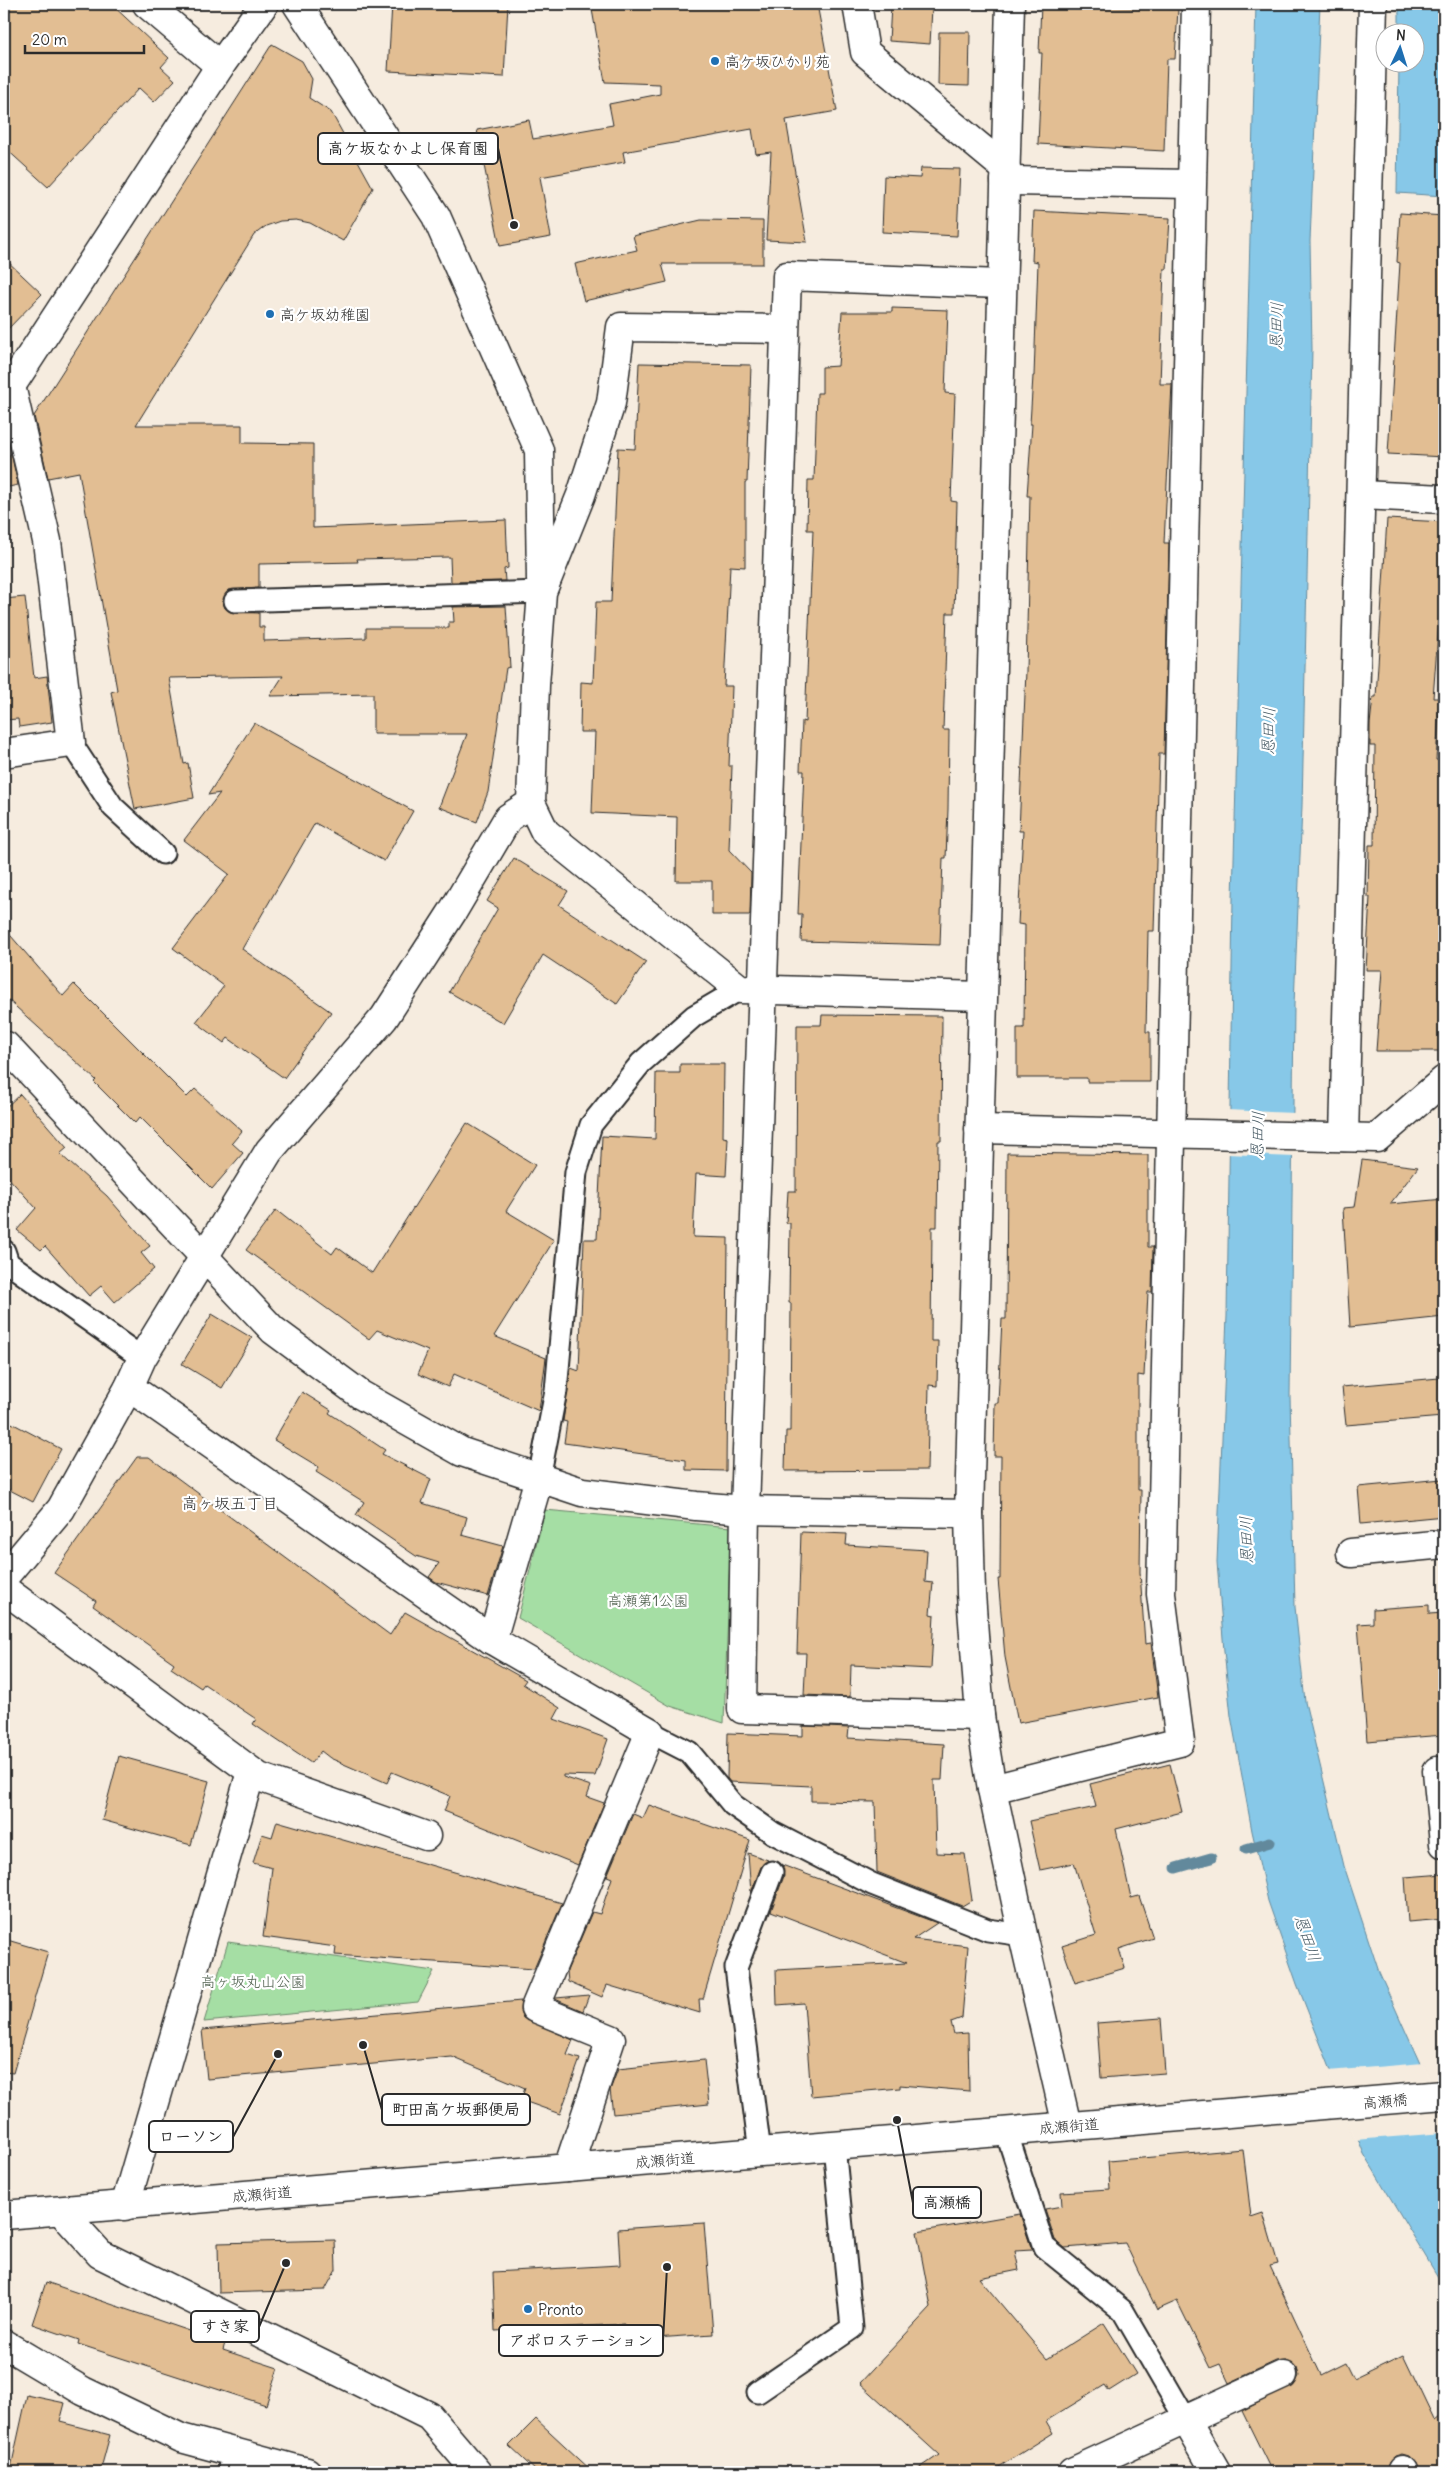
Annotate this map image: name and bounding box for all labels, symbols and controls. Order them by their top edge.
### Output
scale bar [25,22,144,54]
north arrow [1376,22,1426,72]
text: N [1395,26,1406,44]
text: 20 m [32,30,67,49]
place label: 高ケ坂ひかり苑 [725,52,830,71]
marker: 高ケ坂ひかり苑 [709,55,721,67]
callout: 高ケ坂なかよし保育園 [318,133,498,164]
text: 高ケ坂なかよし保育園 [328,138,488,158]
water label: 恩田川 [1266,302,1286,350]
place label: 高ケ坂幼稚園 [280,305,370,324]
marker: 高ケ坂幼稚園 [264,308,276,320]
water label: 恩田川 [1258,707,1278,755]
water label: 恩田川 [1246,1111,1268,1159]
district label: 高ヶ坂五丁目 [182,1493,278,1513]
water label: 恩田川 [1235,1516,1257,1564]
park label: 高瀬第1公園 [608,1591,688,1610]
water label: 恩田川 [1291,1912,1325,1964]
park label: 高ヶ坂丸山公園 [200,1972,306,1991]
street label: 高瀬橋 [1362,2090,1408,2112]
callout: 町田高ケ坂郵便局 [382,2094,530,2125]
text: 町田高ケ坂郵便局 [392,2099,520,2119]
street label: 成瀬街道 [1038,2114,1100,2138]
callout: ローソン [149,2121,233,2152]
text: ローソン [159,2126,223,2146]
street label: 成瀬街道 [634,2148,696,2172]
street label: 成瀬街道 [231,2182,293,2206]
callout: 高瀬橋 [913,2187,981,2218]
text: 高瀬橋 [923,2192,971,2212]
place label: Pronto [538,2300,583,2319]
marker: Pronto [522,2303,534,2315]
callout: すき家 [191,2311,259,2342]
text: すき家 [201,2316,249,2336]
callout: アポロステーション [499,2325,663,2356]
text: アポロステーション [509,2330,653,2350]

